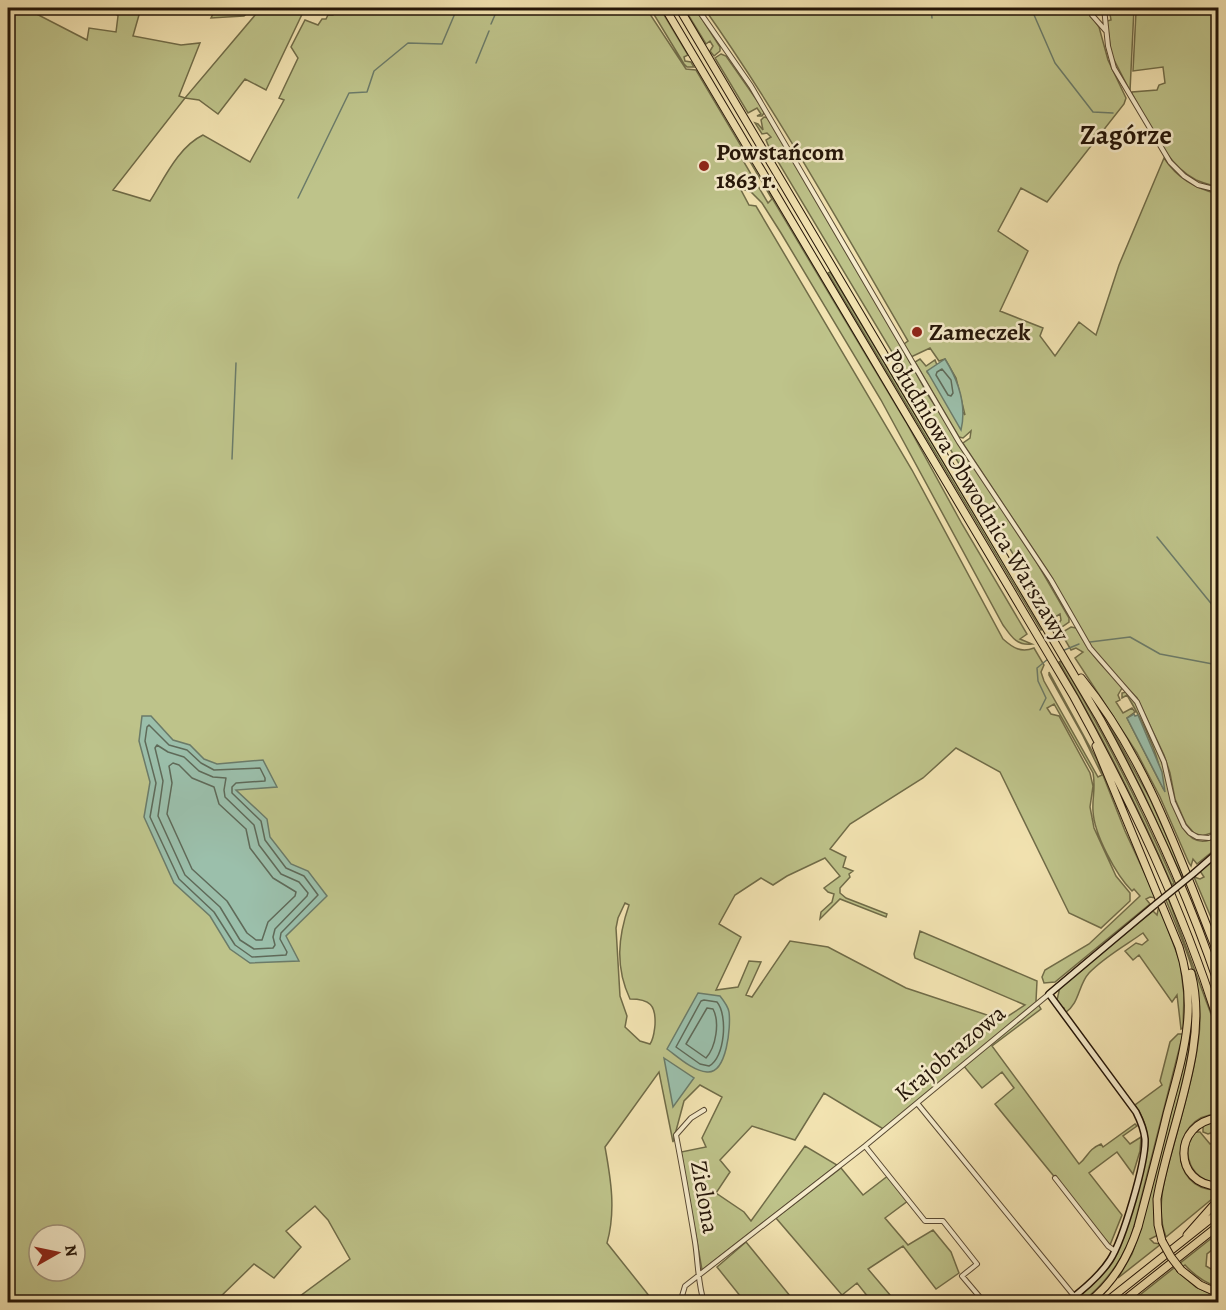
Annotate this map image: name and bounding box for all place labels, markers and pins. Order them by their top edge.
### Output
place label: Powstańcom 1863 r. [716,136,844,196]
marker: Powstańcom 1863 r. [697,159,711,173]
place label: Zameczek [929,316,1031,348]
marker: Zameczek [910,325,924,339]

